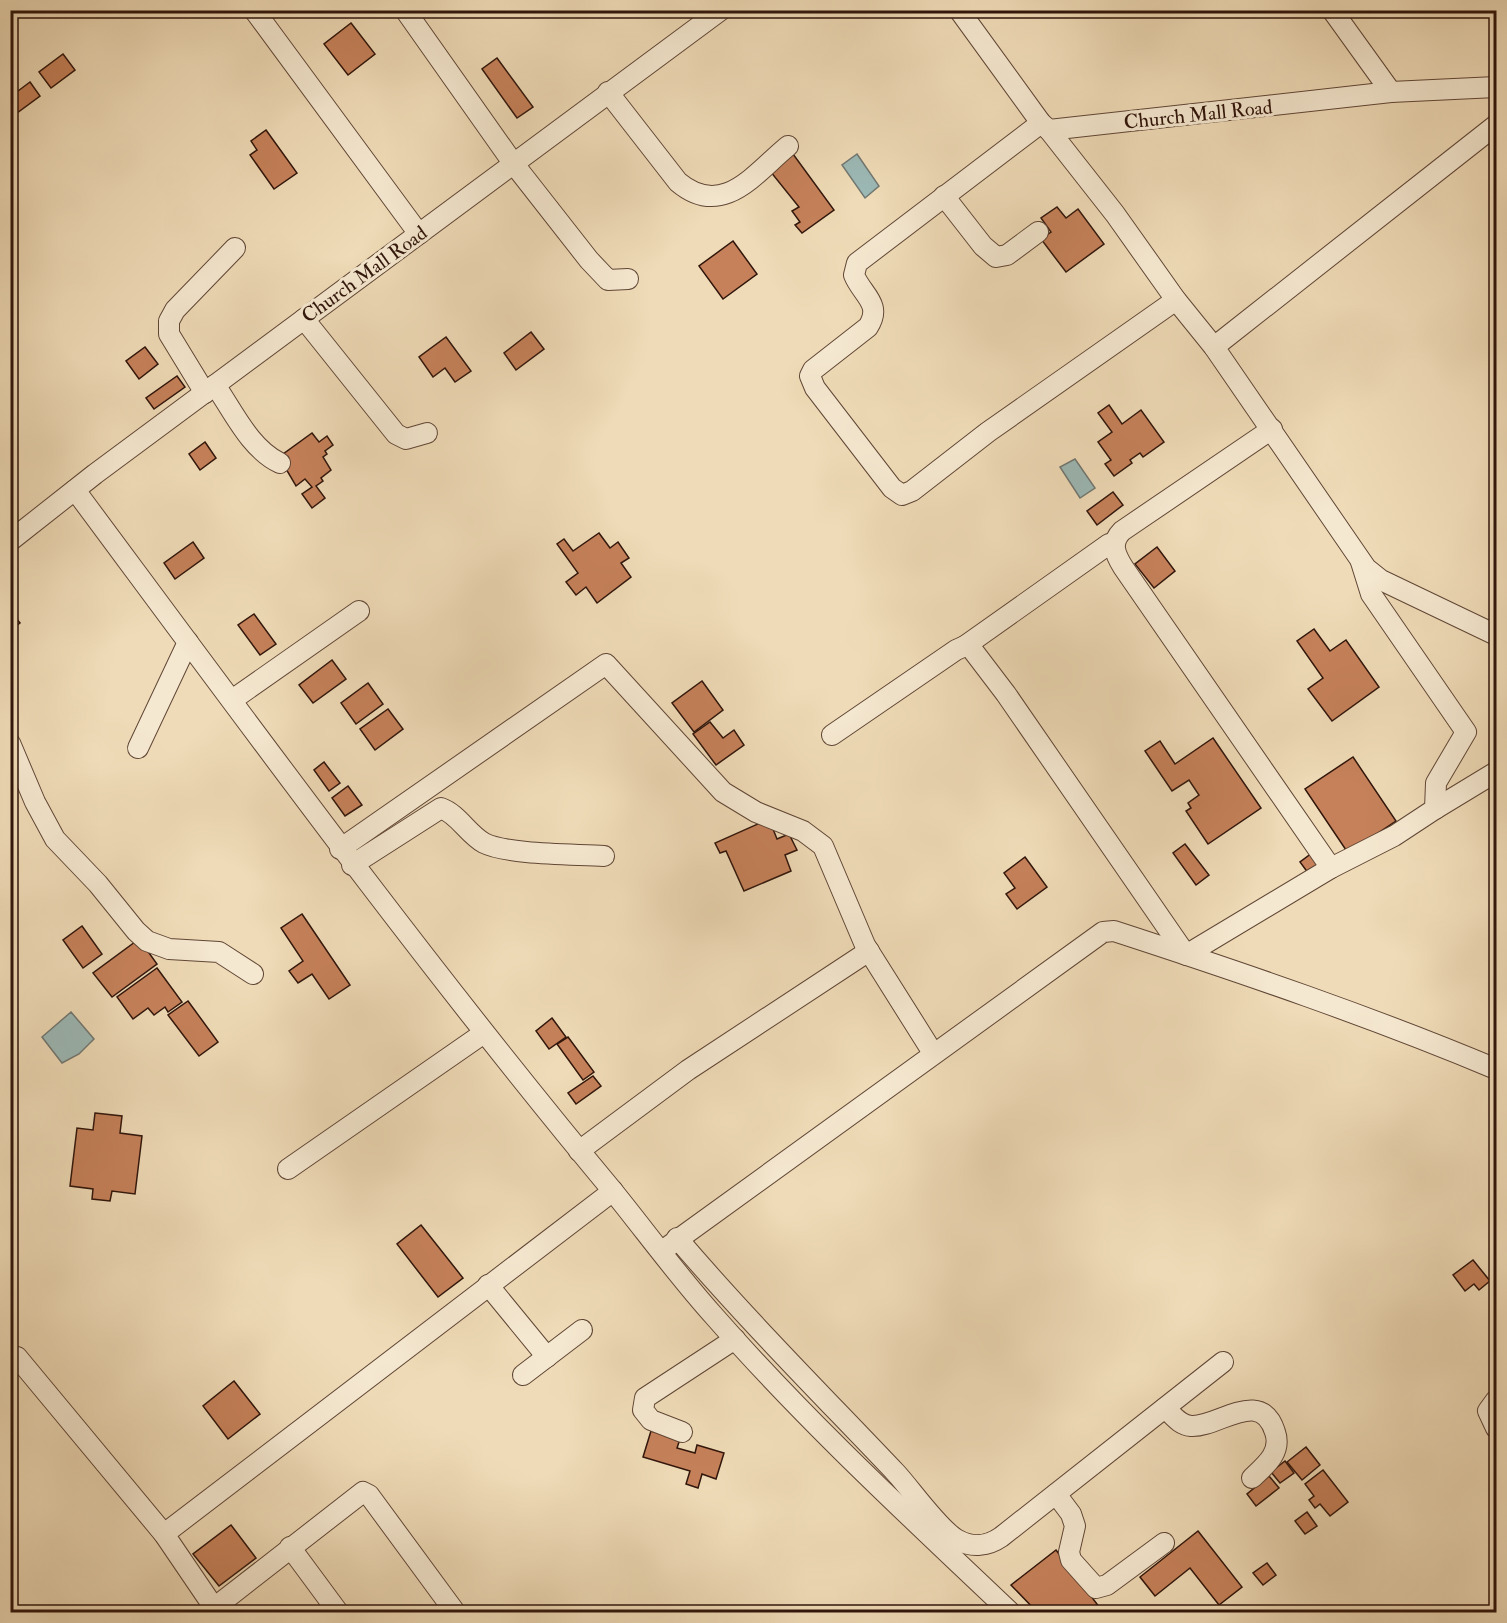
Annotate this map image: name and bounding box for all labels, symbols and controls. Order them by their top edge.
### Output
street label: Church Mall Road [1123,94,1274,135]
street label: Church Mall Road [297,220,432,328]

